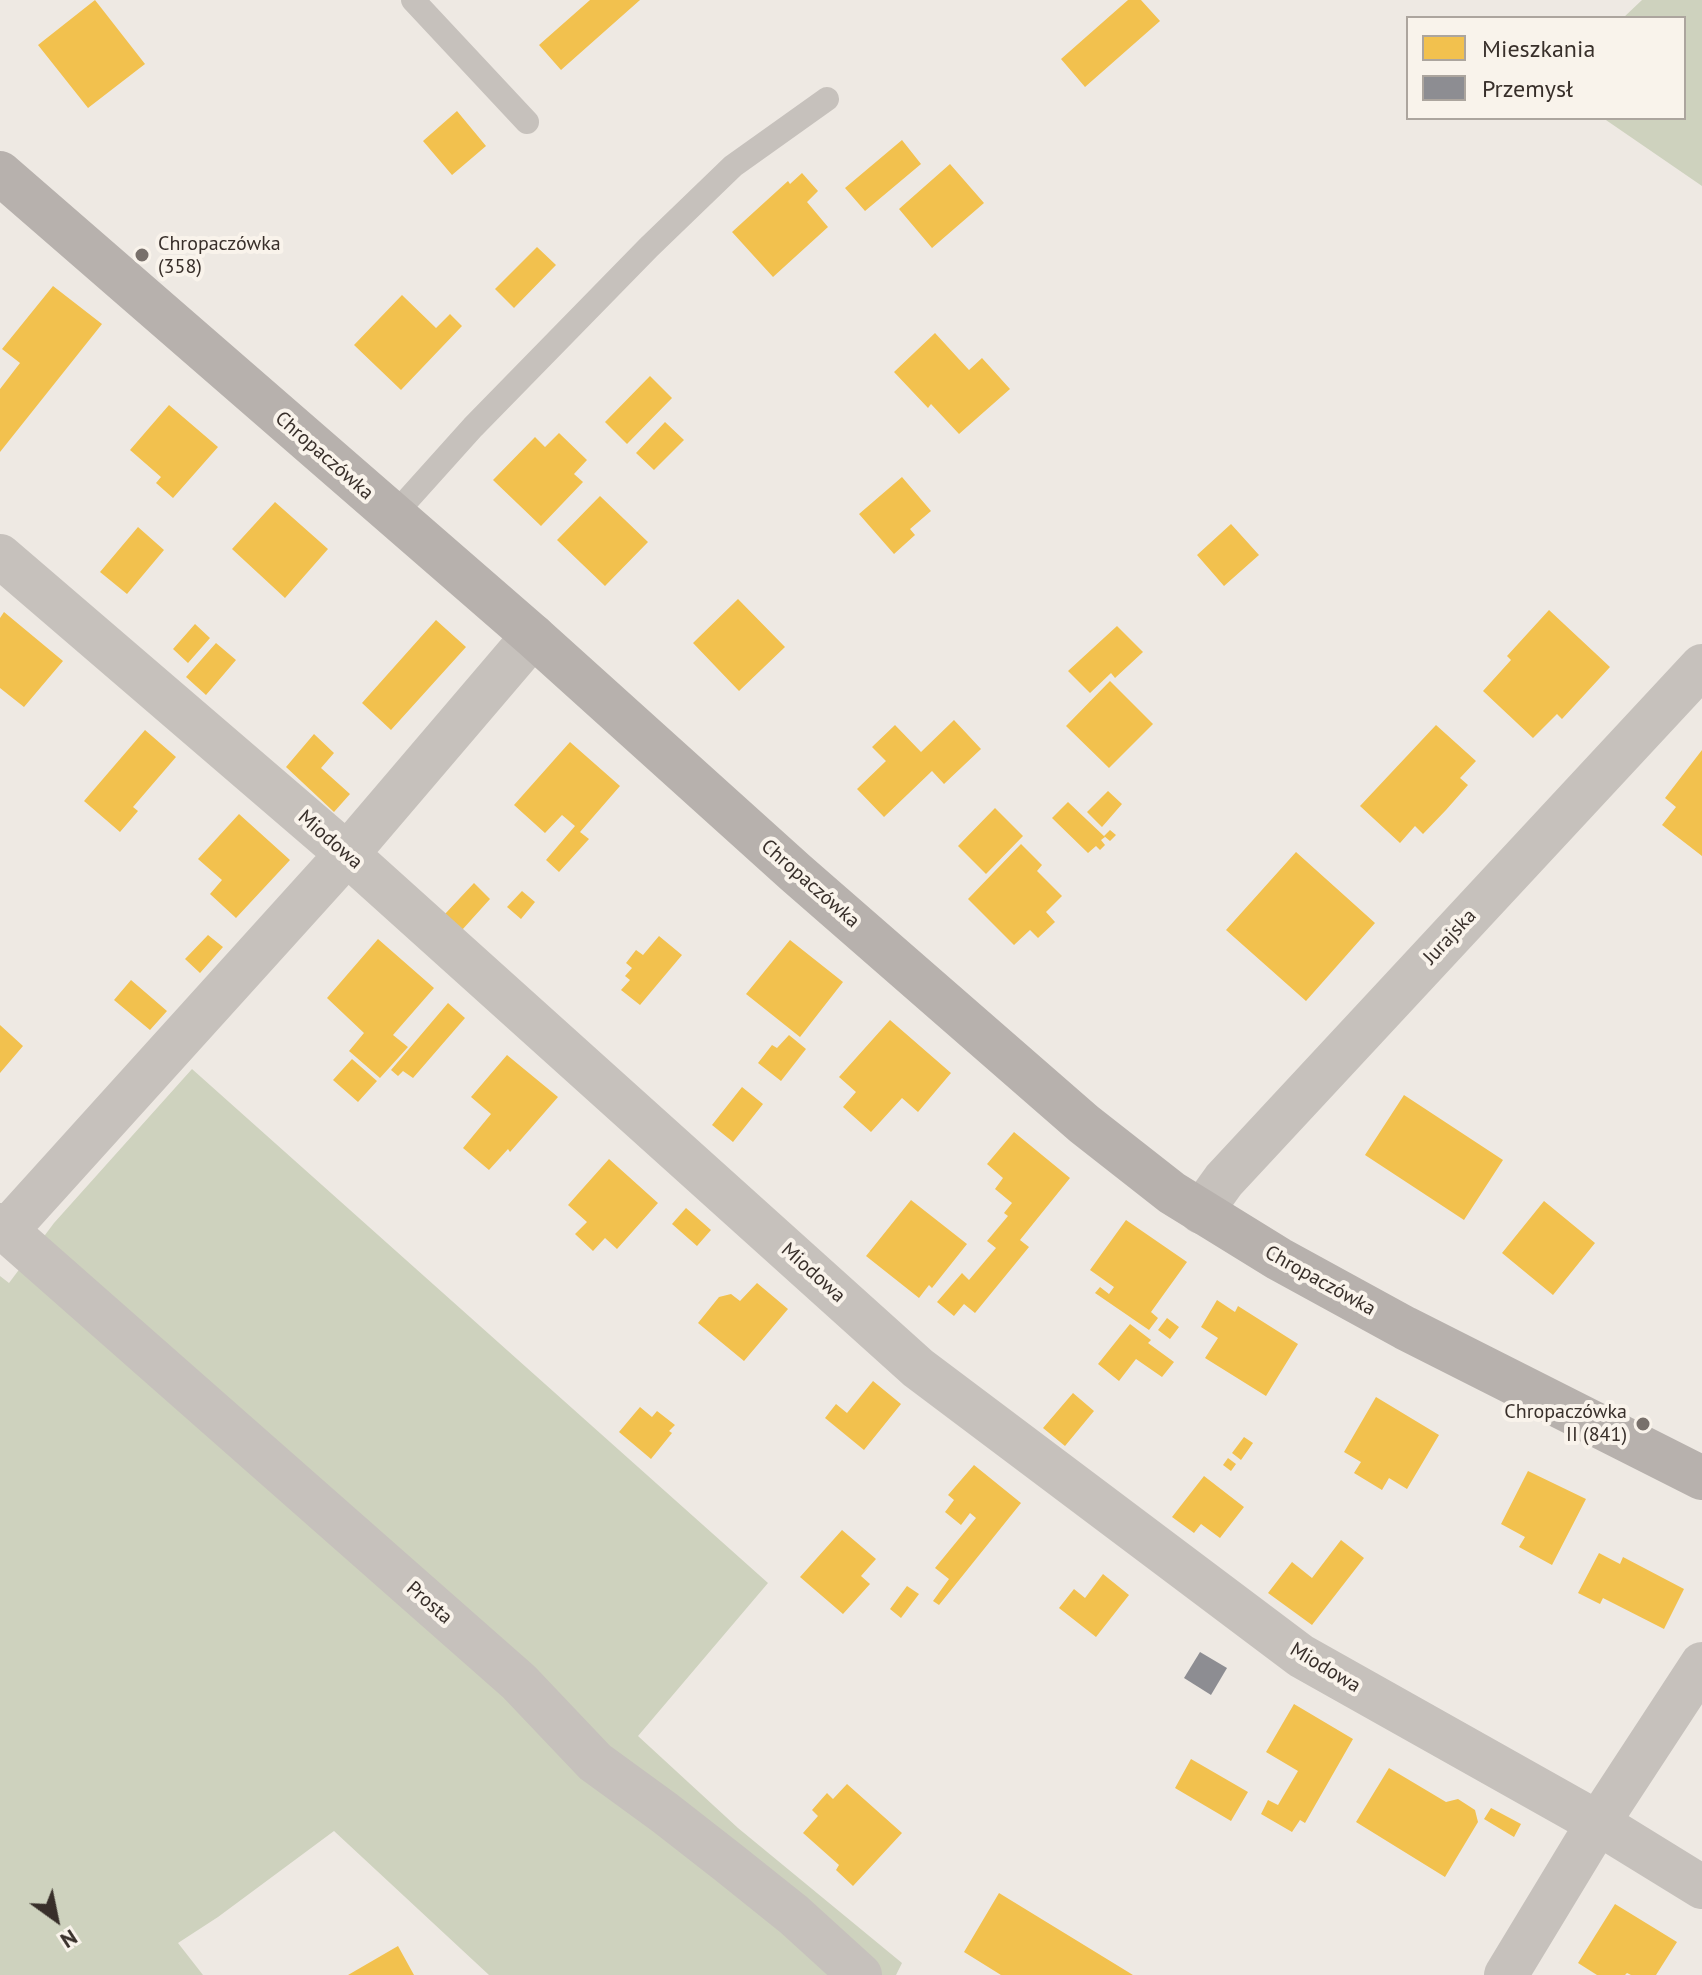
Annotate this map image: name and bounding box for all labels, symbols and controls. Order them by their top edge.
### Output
legend [1406,16,1686,120]
text: Mieszkania [1482,33,1595,64]
text: Przemysł [1482,73,1573,104]
place label: Chropaczówka (358) [158,232,281,279]
marker: Chropaczówka (358) [133,246,151,264]
street label: Chropaczówka [270,407,378,505]
street label: Miodowa [293,805,367,875]
street label: Chropaczówka [756,835,864,933]
street label: Jurajska [1419,904,1481,970]
street label: Miodowa [776,1238,850,1308]
street label: Chropaczówka [1261,1241,1379,1321]
place label: Chropaczówka II (841) [1504,1400,1627,1447]
marker: Chropaczówka II (841) [1634,1415,1652,1433]
street label: Prosta [401,1577,457,1629]
street label: Miodowa [1285,1638,1365,1698]
north arrow [16,1879,96,1959]
text: N [55,1923,83,1955]

